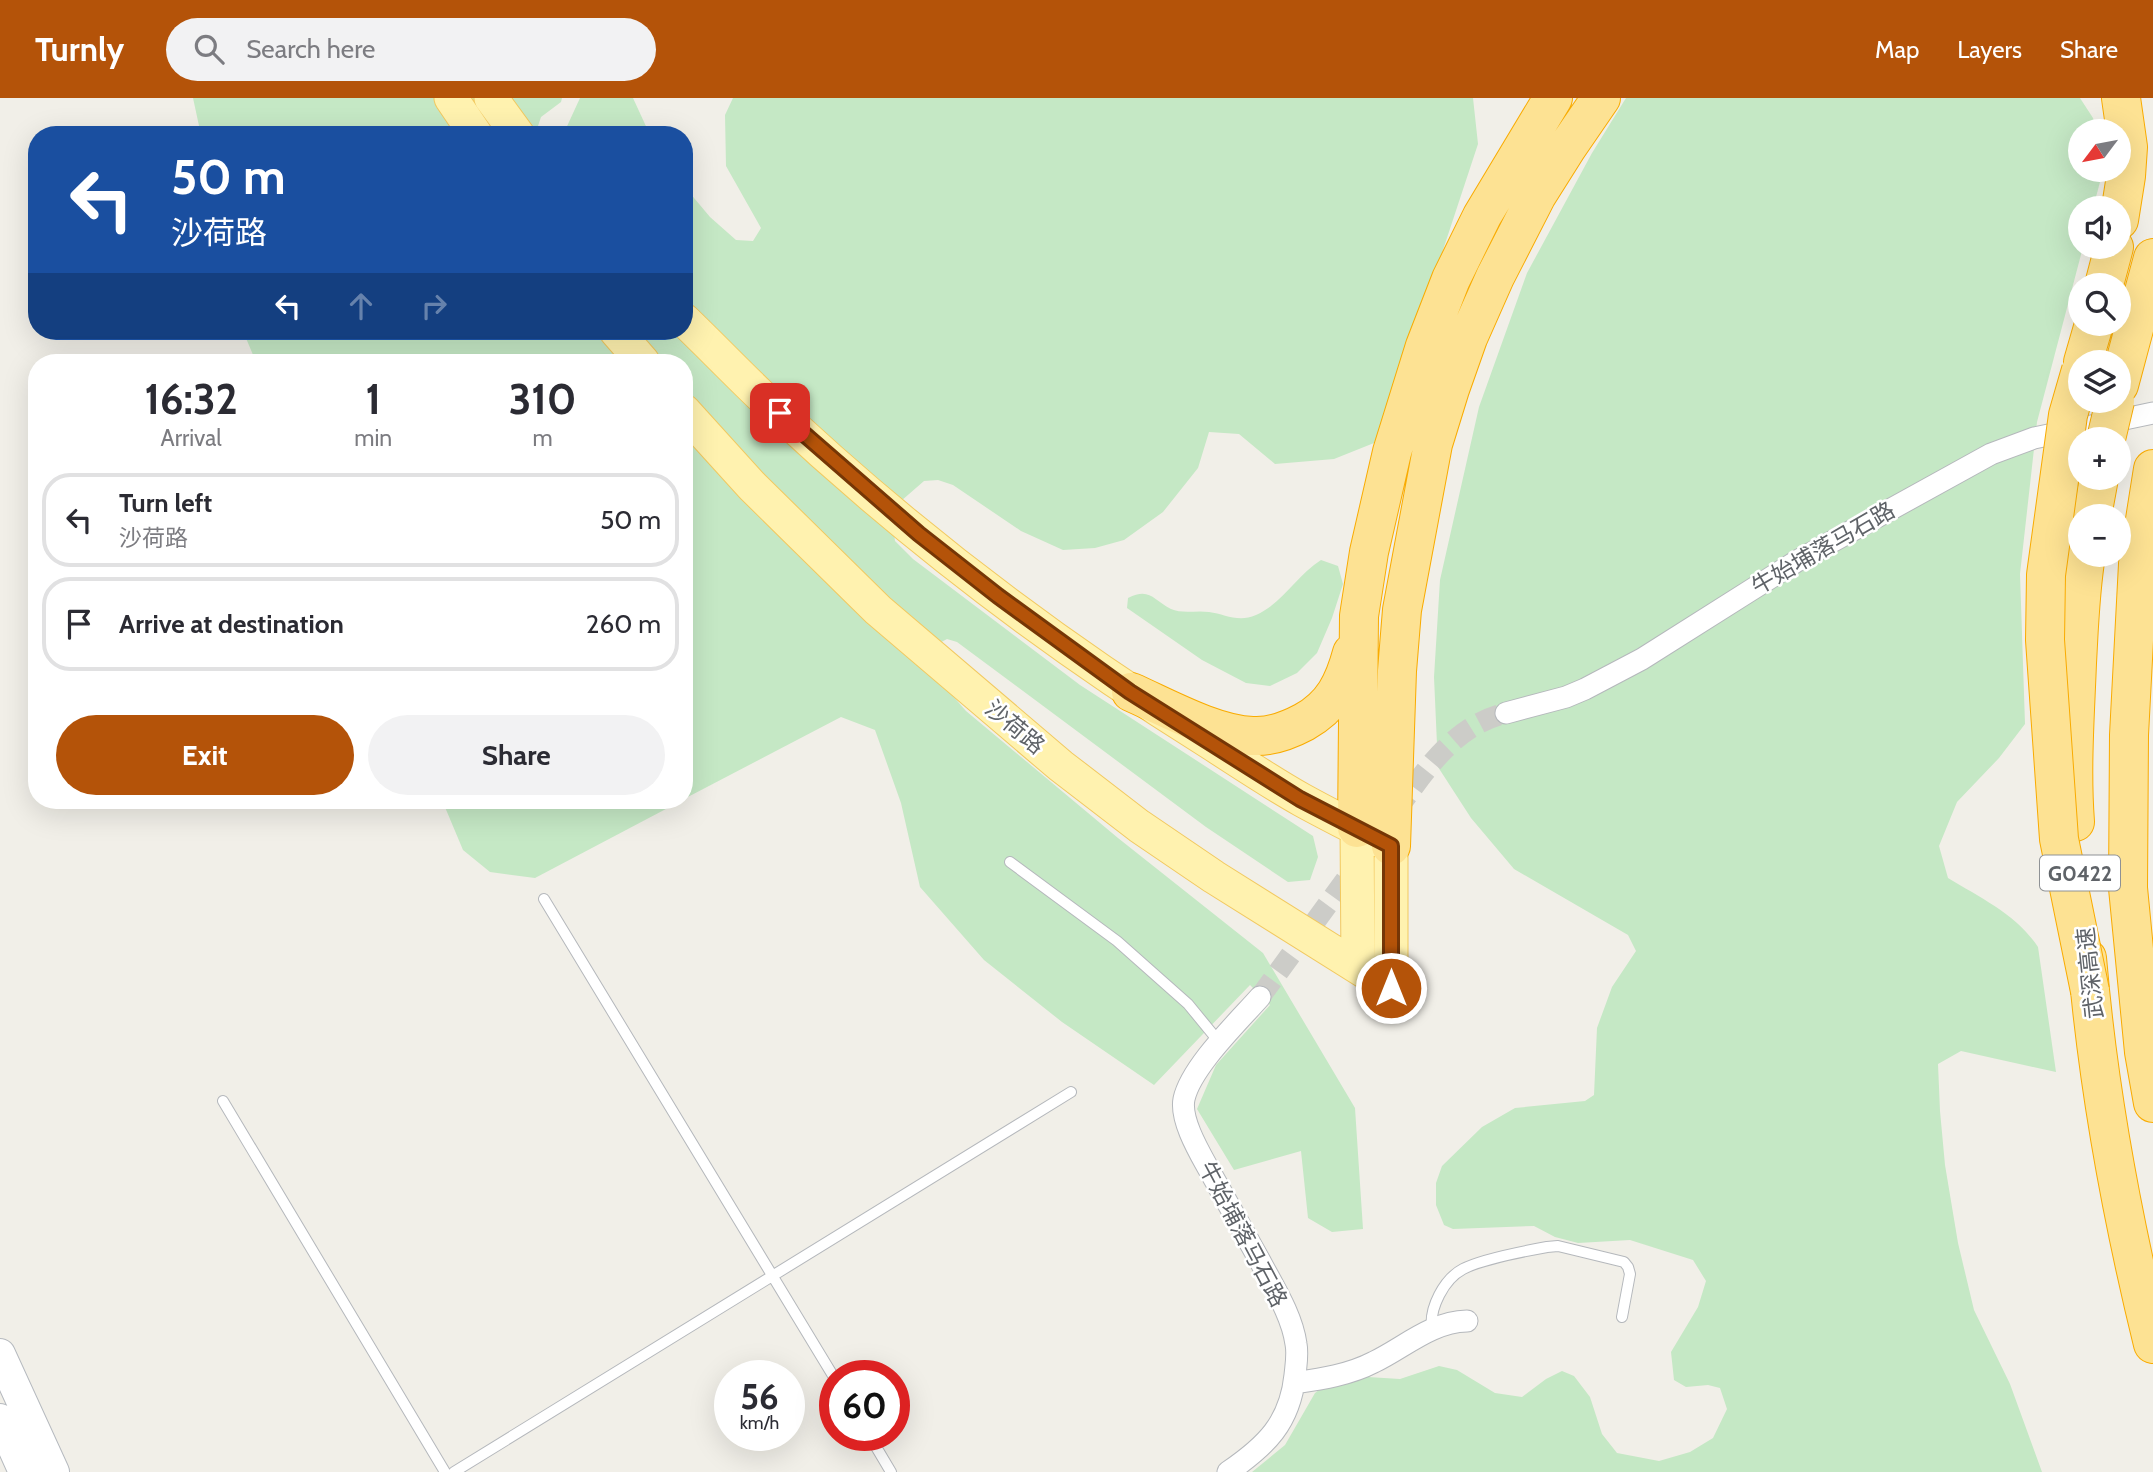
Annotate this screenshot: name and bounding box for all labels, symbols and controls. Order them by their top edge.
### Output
search box [166,18,656,81]
text: Turnly [35,29,124,69]
icon: search [190,30,228,68]
text: Search here [246,33,375,65]
text: Map [1875,35,1919,64]
text: Layers [1957,35,2022,64]
text: Share [2060,35,2118,64]
north arrow [2068,119,2132,182]
map controls [2068,119,2131,567]
text: 50 m [171,147,286,206]
icon: left [56,154,147,245]
button: sound [2068,196,2131,259]
text: 沙荷路 [171,213,267,252]
button: search [2068,273,2131,336]
icon: left [269,287,307,325]
icon: ahead [342,287,380,325]
icon: right [415,287,453,325]
button: layers [2068,350,2131,413]
text: 16:32 [145,373,238,425]
text: 1 [366,373,381,425]
text: 310 [509,373,577,425]
pin [750,383,810,443]
icon: arrive [761,394,799,432]
text: Arrival [161,424,222,452]
text: min [354,424,392,452]
text: m [533,424,553,452]
button: + [2068,427,2131,490]
text: Turn left [119,487,212,519]
street label: 牛始埔落马石路 [1746,496,1900,600]
icon: left [60,501,98,539]
text: 50 m [600,504,661,536]
button: − [2068,504,2131,567]
text: 沙荷路 [119,524,188,552]
icon: arrive [60,605,98,643]
text: Arrive at destination [119,608,344,640]
text: 260 m [586,608,661,640]
street label: 沙荷路 [980,694,1050,760]
button: Exit [56,715,354,795]
button: Share [368,715,665,795]
road number: G0422 [2040,856,2120,890]
street label: 武深高速 [2071,926,2109,1020]
position arrow [1354,951,1428,1025]
street label: 牛始埔落马石路 [1193,1156,1293,1312]
speed limit sign: 60 [819,1360,910,1451]
text: 56 [740,1375,779,1418]
text: km/h [740,1412,779,1434]

